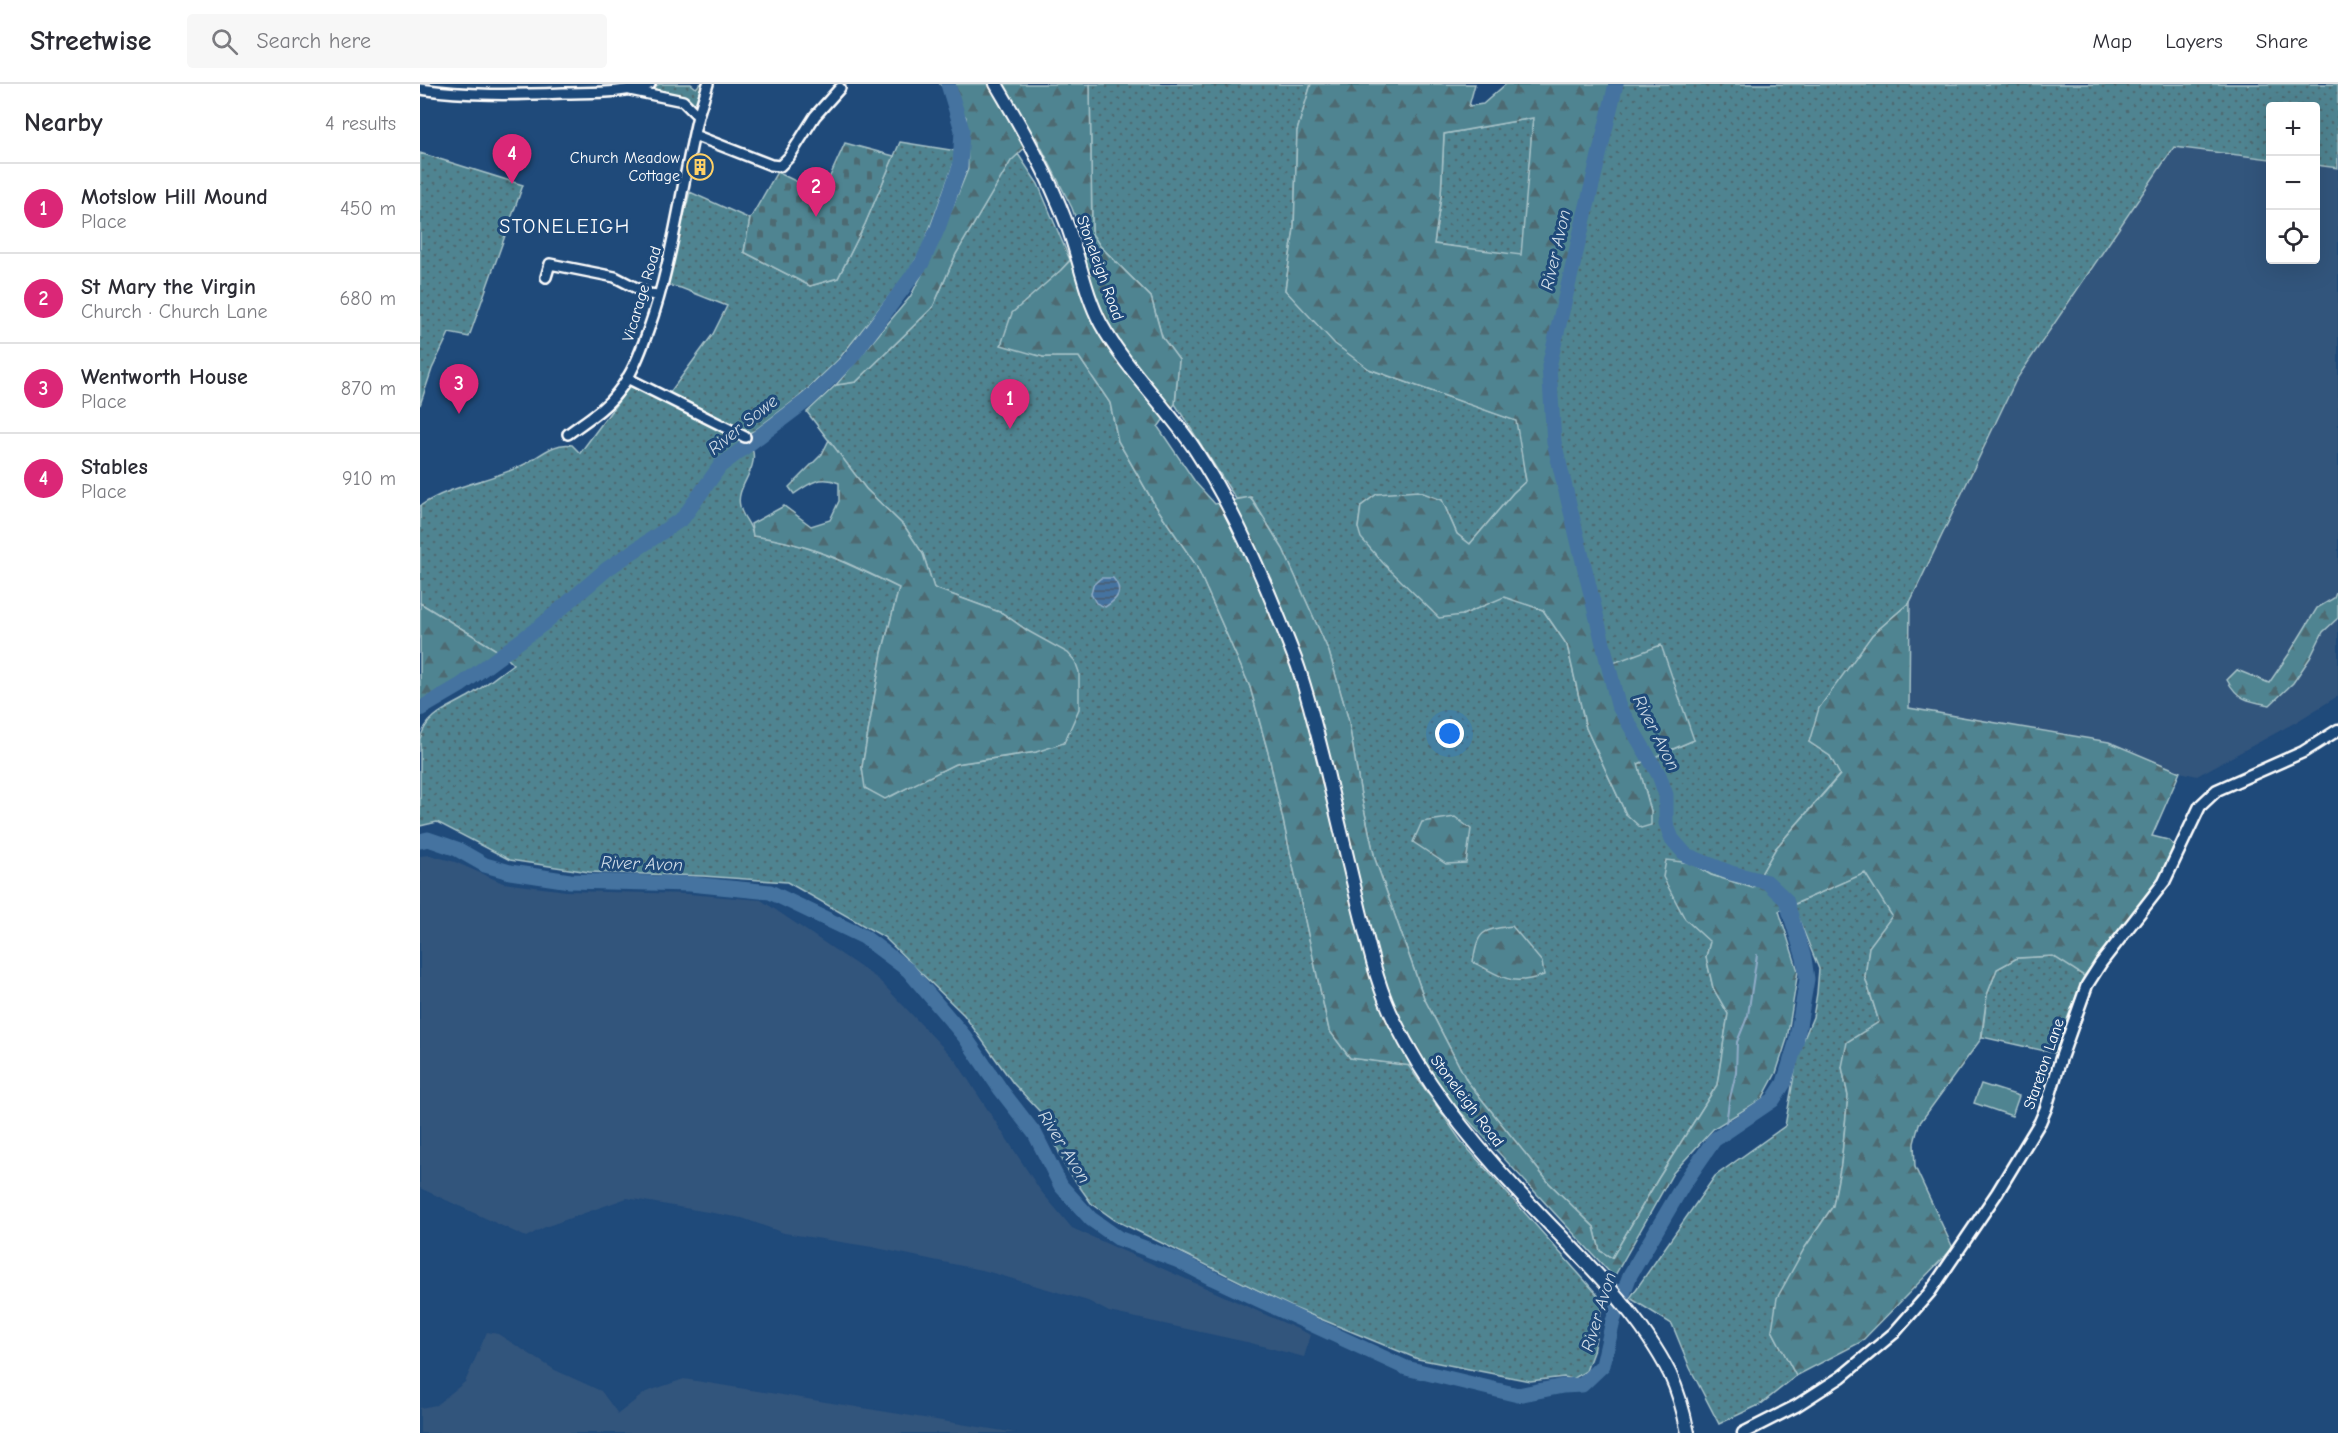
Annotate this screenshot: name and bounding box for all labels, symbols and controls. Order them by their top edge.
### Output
search box [187,14,607,68]
text: Streetwise [30,25,151,57]
icon: search [208,25,241,58]
text: Search here [256,28,371,54]
text: Map [2093,29,2132,53]
text: Layers [2165,29,2223,53]
text: Share [2256,29,2308,53]
map controls [2266,102,2320,264]
button: + [2266,102,2320,156]
text: Nearby [24,108,103,138]
text: 4 results [325,112,396,135]
pin: 4 [492,135,532,184]
place label: Church Meadow Cottage [570,149,680,185]
building icon: Church Meadow Cottage [685,152,715,182]
button: − [2266,156,2320,210]
pin: 2 [796,168,836,217]
text: Motslow Hill Mound [81,184,268,210]
text: 1 [40,197,47,220]
text: 450 m [340,197,396,220]
water label: River Avon [1537,208,1575,292]
text: Place [81,210,127,233]
button: locate [2266,210,2320,264]
street label: Stoneleigh Road [1073,213,1127,323]
district label: STONELEIGH [499,215,631,238]
street label: Vicarage Road [619,244,665,344]
text: St Mary the Virgin [81,274,256,300]
text: 2 [39,287,48,310]
text: 680 m [339,287,396,310]
text: Church · Church Lane [81,300,267,323]
text: Wentworth House [81,364,248,390]
pin: 3 [440,364,478,414]
text: 3 [39,377,48,400]
text: 870 m [341,377,396,400]
pin: 1 [990,380,1030,429]
text: Place [81,390,127,413]
water label: River Sowe [704,391,782,459]
text: Stables [81,454,148,480]
text: 4 [39,467,48,490]
text: 910 m [342,467,396,490]
text: Place [81,480,127,503]
water label: River Avon [1628,692,1684,774]
your location [1435,719,1464,748]
water label: River Avon [601,852,683,876]
street label: Stareton Lane [2020,1016,2068,1112]
street label: Stoneleigh Road [1427,1052,1507,1150]
water label: River Avon [1033,1107,1095,1187]
water label: River Avon [1577,1270,1621,1354]

